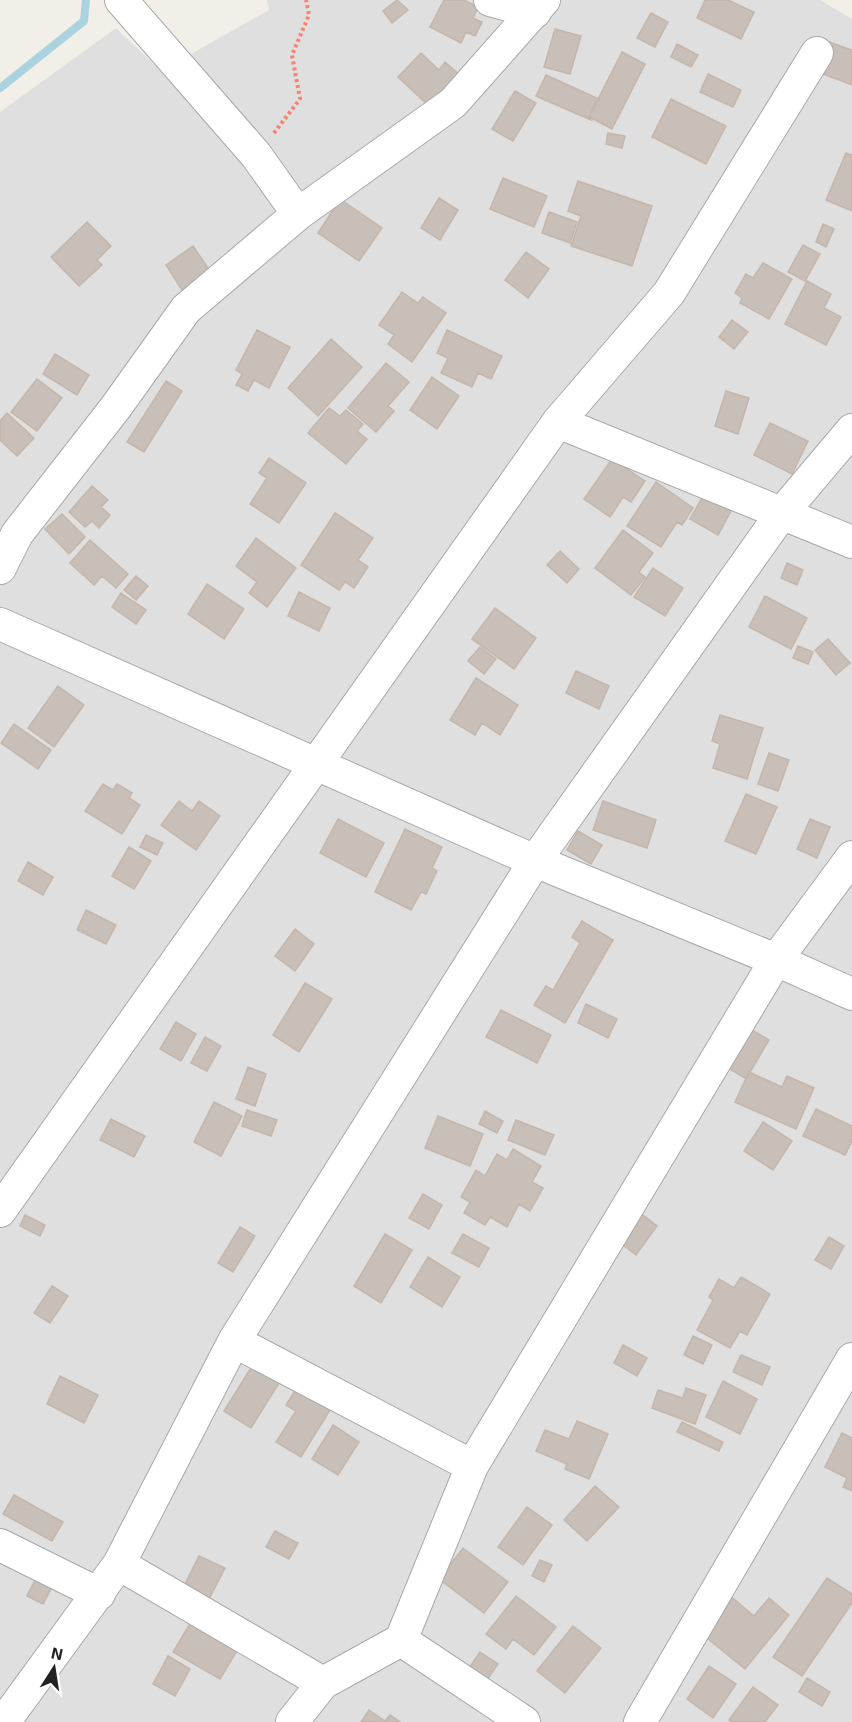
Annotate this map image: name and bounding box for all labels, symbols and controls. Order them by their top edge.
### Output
north arrow [24,1638,84,1698]
text: N [50,1642,65,1663]

